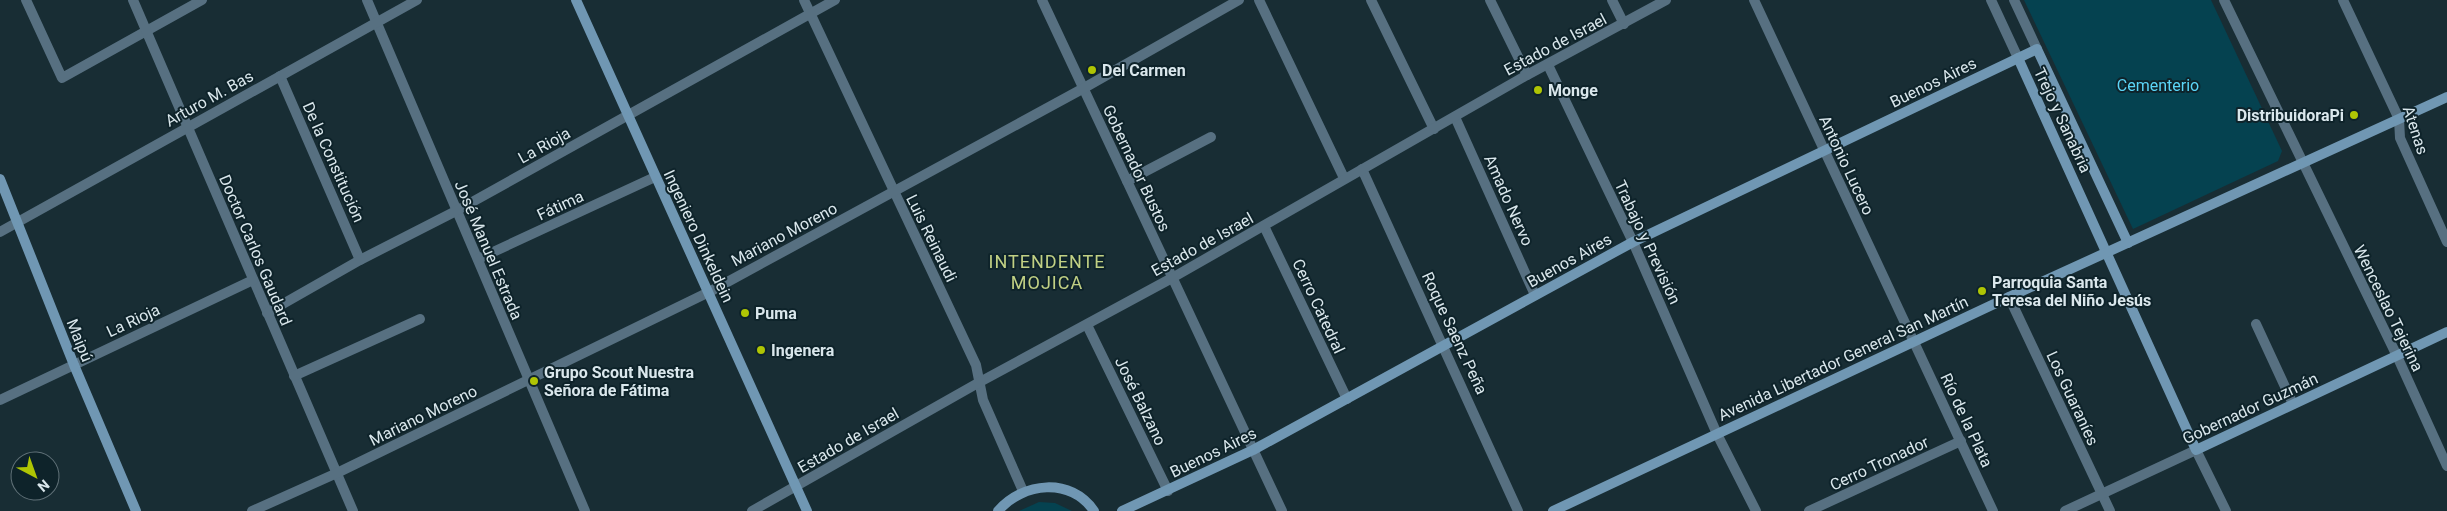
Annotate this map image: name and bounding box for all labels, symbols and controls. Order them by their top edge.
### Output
street label: Estado de Israel [1501,9,1610,80]
street label: Buenos Aires [1887,53,1980,112]
place label: Del Carmen [1102,61,1186,80]
marker: Del Carmen [1086,64,1098,76]
street label: Trejo y Sanabria [2030,65,2095,176]
street label: Arturo M. Bas [162,66,257,130]
park label: Cementerio [2117,76,2199,95]
place label: Monge [1548,81,1598,100]
marker: Monge [1532,84,1544,96]
street label: De la Constitución [299,99,369,225]
street label: Gobernador Bustos [1099,102,1174,235]
street label: Atenas [2399,104,2432,157]
place label: DistribuidoraPi [2237,106,2344,125]
marker: DistribuidoraPi [2348,109,2360,121]
street label: Antonio Lucero [1815,112,1878,218]
street label: La Rioja [515,123,574,167]
street label: Amado Nervo [1480,152,1537,249]
street label: Ingeniero Dinkeldein [660,167,738,305]
street label: Doctor Carlos Gaudard [215,172,296,328]
street label: Trabajo y Previsión [1611,177,1685,307]
street label: José Manuel Estrada [451,178,526,323]
street label: Fátima [534,186,586,224]
street label: Luis Reinaudi [902,191,961,285]
street label: Mariano Moreno [728,198,841,270]
street label: Estado de Israel [1148,209,1257,280]
street label: Buenos Aires [1524,229,1615,291]
street label: Wenceslao Tejerina [2350,242,2427,374]
district label: INTENDENTE MOJICA [989,251,1105,293]
street label: Cerro Catedral [1288,256,1349,357]
street label: Roque Saenz Peña [1418,269,1491,397]
place label: Parroquia Santa Teresa del Niño Jesús [1992,273,2151,310]
marker: Parroquia Santa Teresa del Niño Jesús [1976,285,1988,297]
street label: Avenida Libertador General San Martín [1715,292,1971,425]
street label: La Rioja [104,300,163,341]
place label: Puma [755,304,797,323]
marker: Puma [739,307,751,319]
street label: Maipú [62,316,97,364]
place label: Ingenera [771,341,835,360]
marker: Ingenera [755,344,767,356]
street label: Los Guaraníes [2042,348,2103,448]
street label: José Balzano [1111,354,1170,448]
place label: Grupo Scout Nuestra Señora de Fátima [544,363,694,400]
street label: Gobernador Guzmán [2179,369,2321,448]
street label: Río de la Plata [1936,370,1997,470]
marker: Grupo Scout Nuestra Señora de Fátima [528,375,540,387]
street label: Mariano Moreno [366,381,480,450]
street label: Estado de Israel [794,404,902,477]
street label: Buenos Aires [1167,423,1260,482]
street label: Cerro Tronador [1827,432,1932,495]
north arrow [10,451,60,501]
text: N [35,477,53,495]

